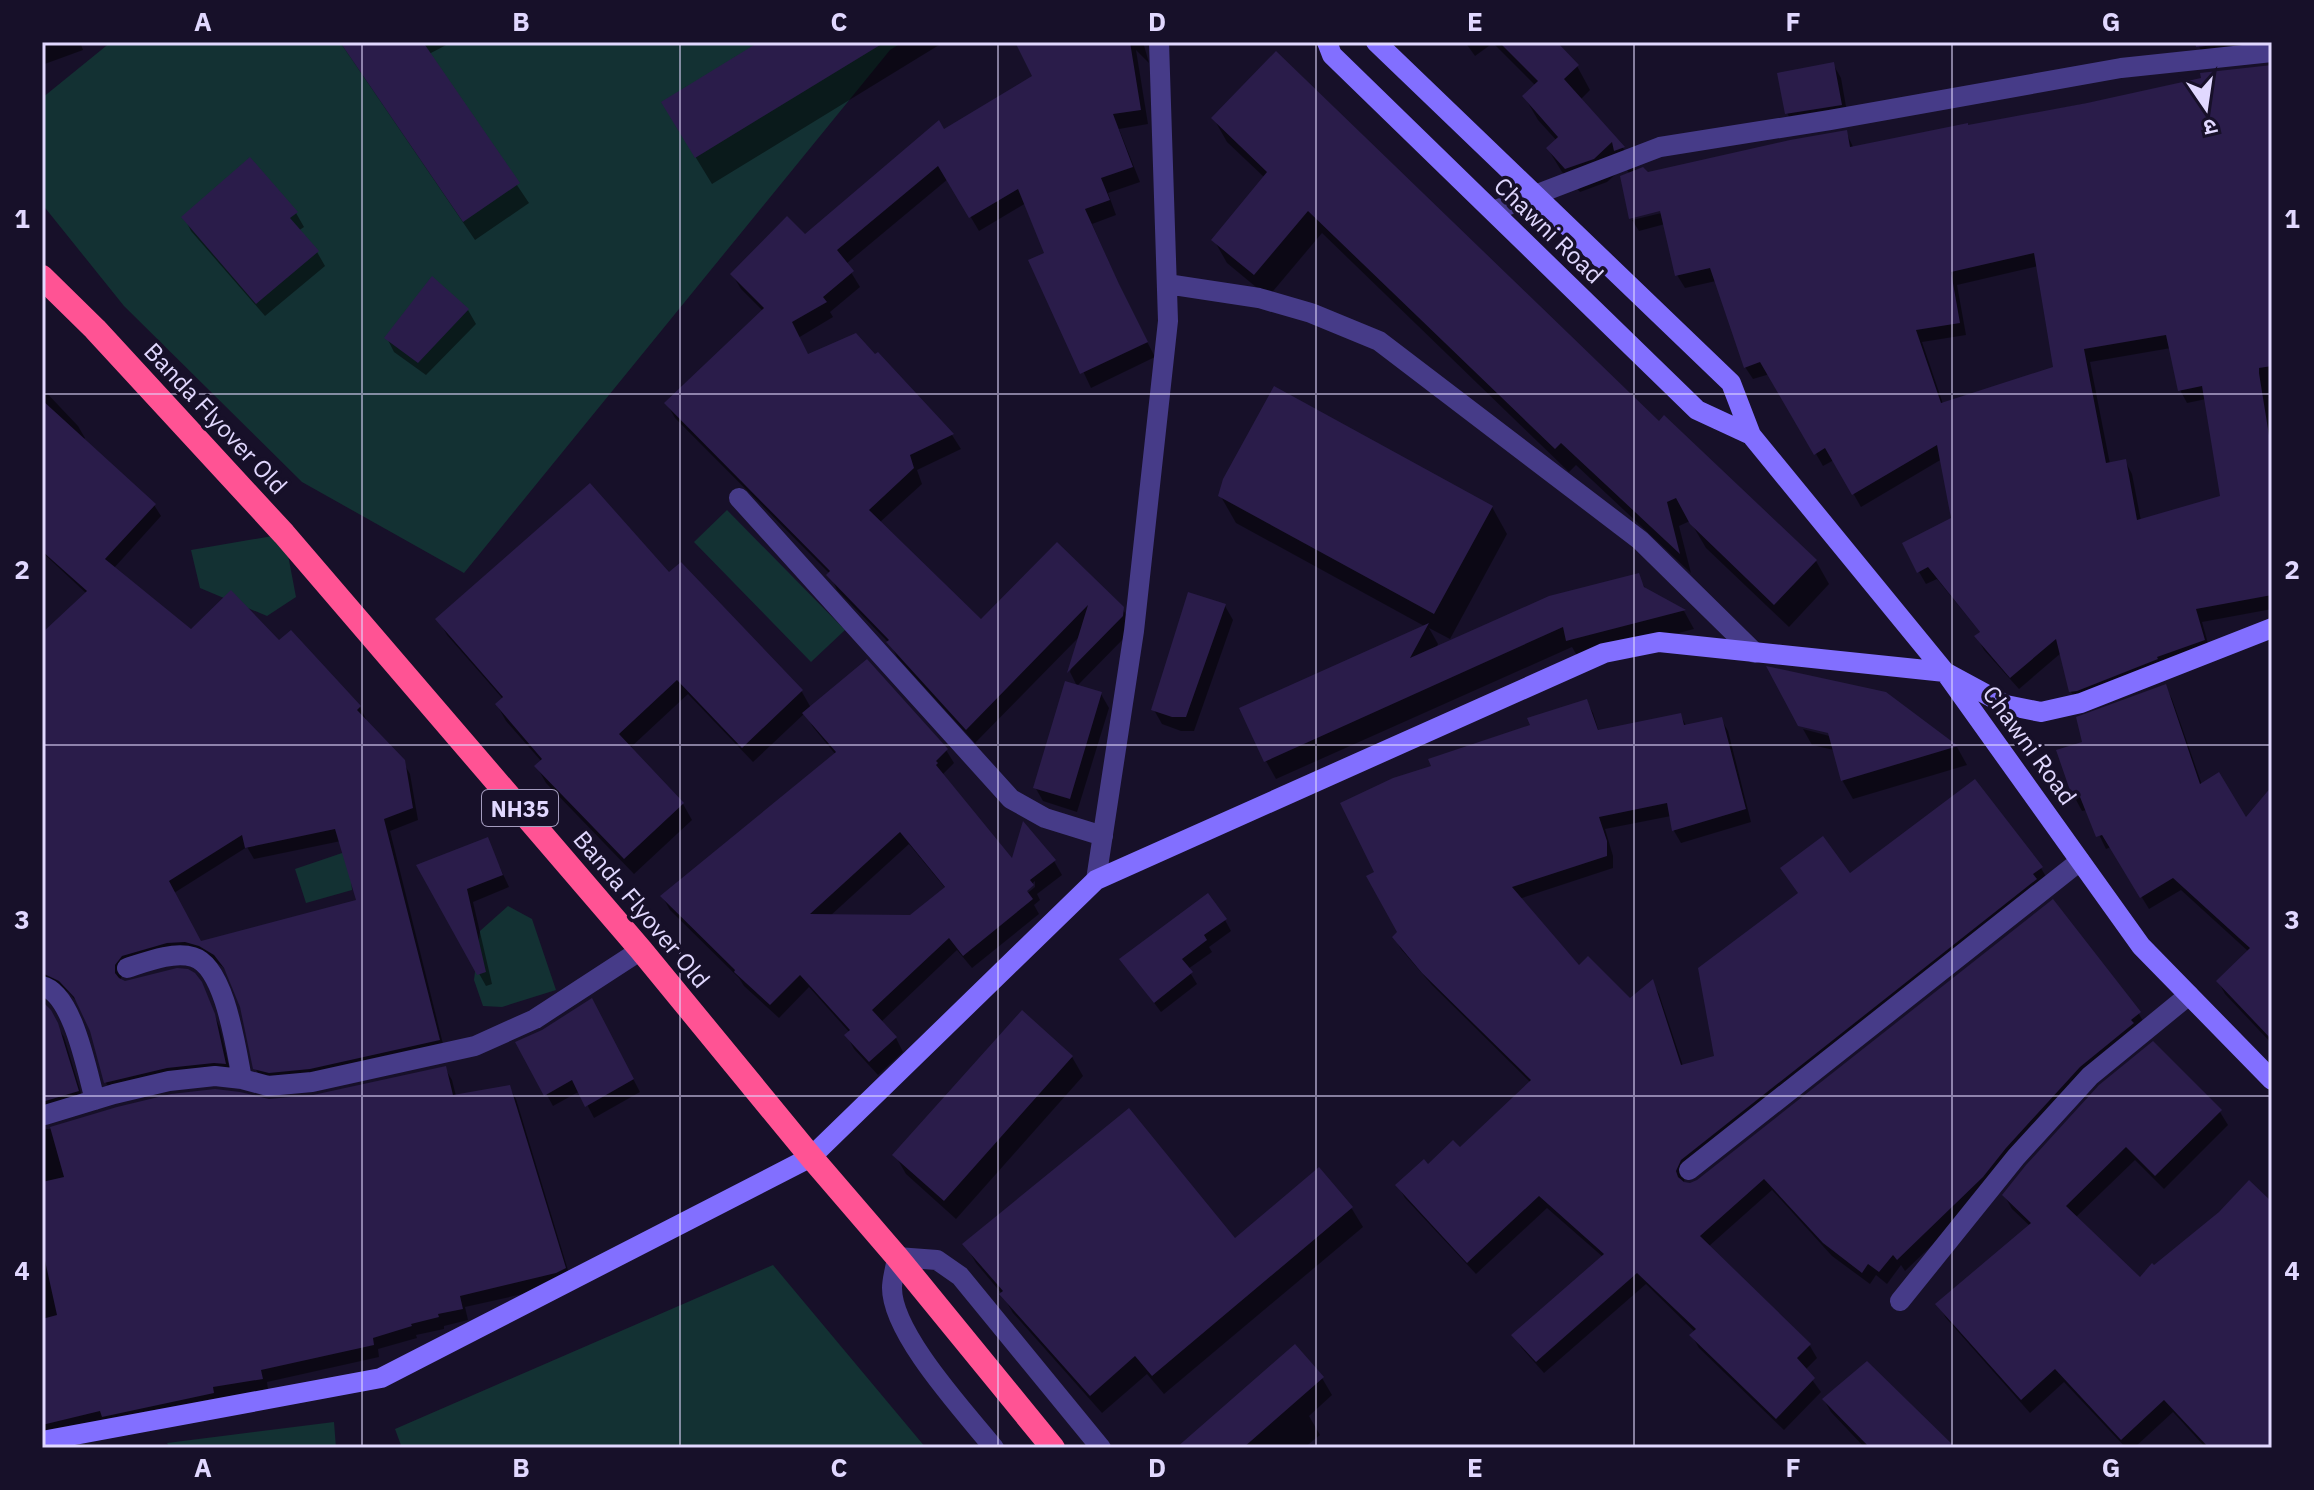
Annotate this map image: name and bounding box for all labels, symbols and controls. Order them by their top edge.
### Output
text: A [194,4,212,38]
text: B [512,4,530,38]
text: C [831,4,848,38]
text: D [1148,4,1166,38]
text: E [1467,4,1483,38]
text: F [1785,4,1801,38]
text: G [2102,4,2120,38]
north arrow [2166,68,2246,148]
text: उ [2200,112,2220,144]
street label: Chawni Road [1487,170,1611,290]
text: 1 [14,201,30,235]
text: 1 [2284,201,2300,235]
street label: Banda Flyover Old [137,335,295,501]
text: 2 [14,552,30,586]
text: 2 [2284,552,2300,586]
street label: Chawni Road [1976,679,2084,811]
road number: NH35 [482,790,558,826]
street label: Banda Flyover Old [567,824,717,994]
text: 3 [14,902,30,936]
text: 3 [2284,902,2300,936]
text: 4 [14,1253,30,1287]
text: 4 [2284,1253,2300,1287]
text: A [194,1450,212,1484]
text: B [512,1450,530,1484]
text: C [831,1450,848,1484]
text: D [1148,1450,1166,1484]
text: E [1467,1450,1483,1484]
text: F [1785,1450,1801,1484]
text: G [2102,1450,2120,1484]

